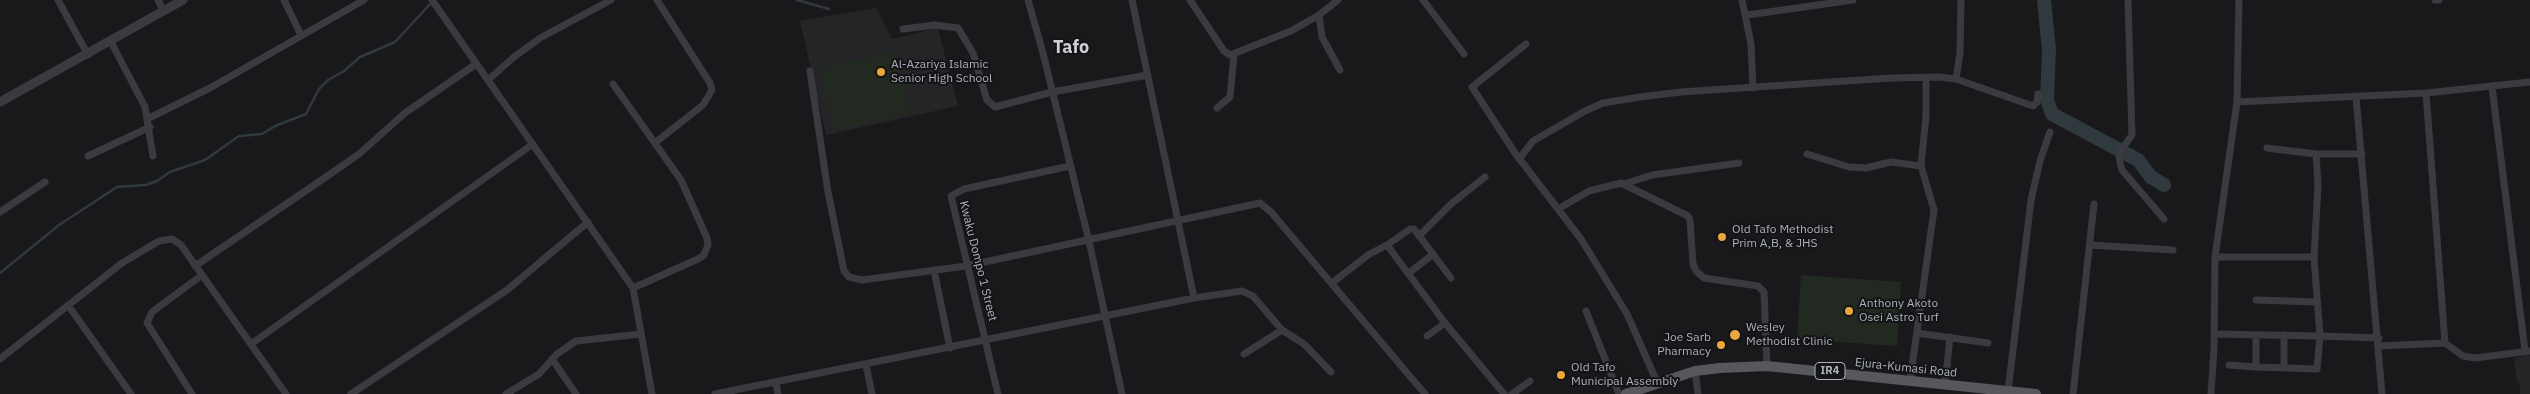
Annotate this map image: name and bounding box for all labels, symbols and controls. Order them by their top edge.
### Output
district label: Tafo [1053,37,1089,59]
place label: Al-Azariya Islamic Senior High School [891,58,992,86]
marker: Al-Azariya Islamic Senior High School [875,66,887,78]
street label: Kwaku Dompo 1 Street [956,199,1000,323]
place label: Old Tafo Methodist Prim A,B, & JHS [1732,223,1833,251]
marker: Old Tafo Methodist Prim A,B, & JHS [1716,231,1728,243]
place label: Anthony Akoto Osei Astro Turf [1859,297,1939,325]
marker: Anthony Akoto Osei Astro Turf [1843,305,1855,317]
place label: Wesley Methodist Clinic [1746,321,1832,349]
marker: Wesley Methodist Clinic [1728,328,1742,342]
place label: Joe Sarb Pharmacy [1657,331,1711,359]
marker: Joe Sarb Pharmacy [1715,339,1727,351]
street label: Ejura-Kumasi Road [1854,355,1958,381]
place label: Old Tafo Municipal Assembly [1571,361,1678,389]
road number: IR4 [1815,362,1845,380]
marker: Old Tafo Municipal Assembly [1555,369,1567,381]

